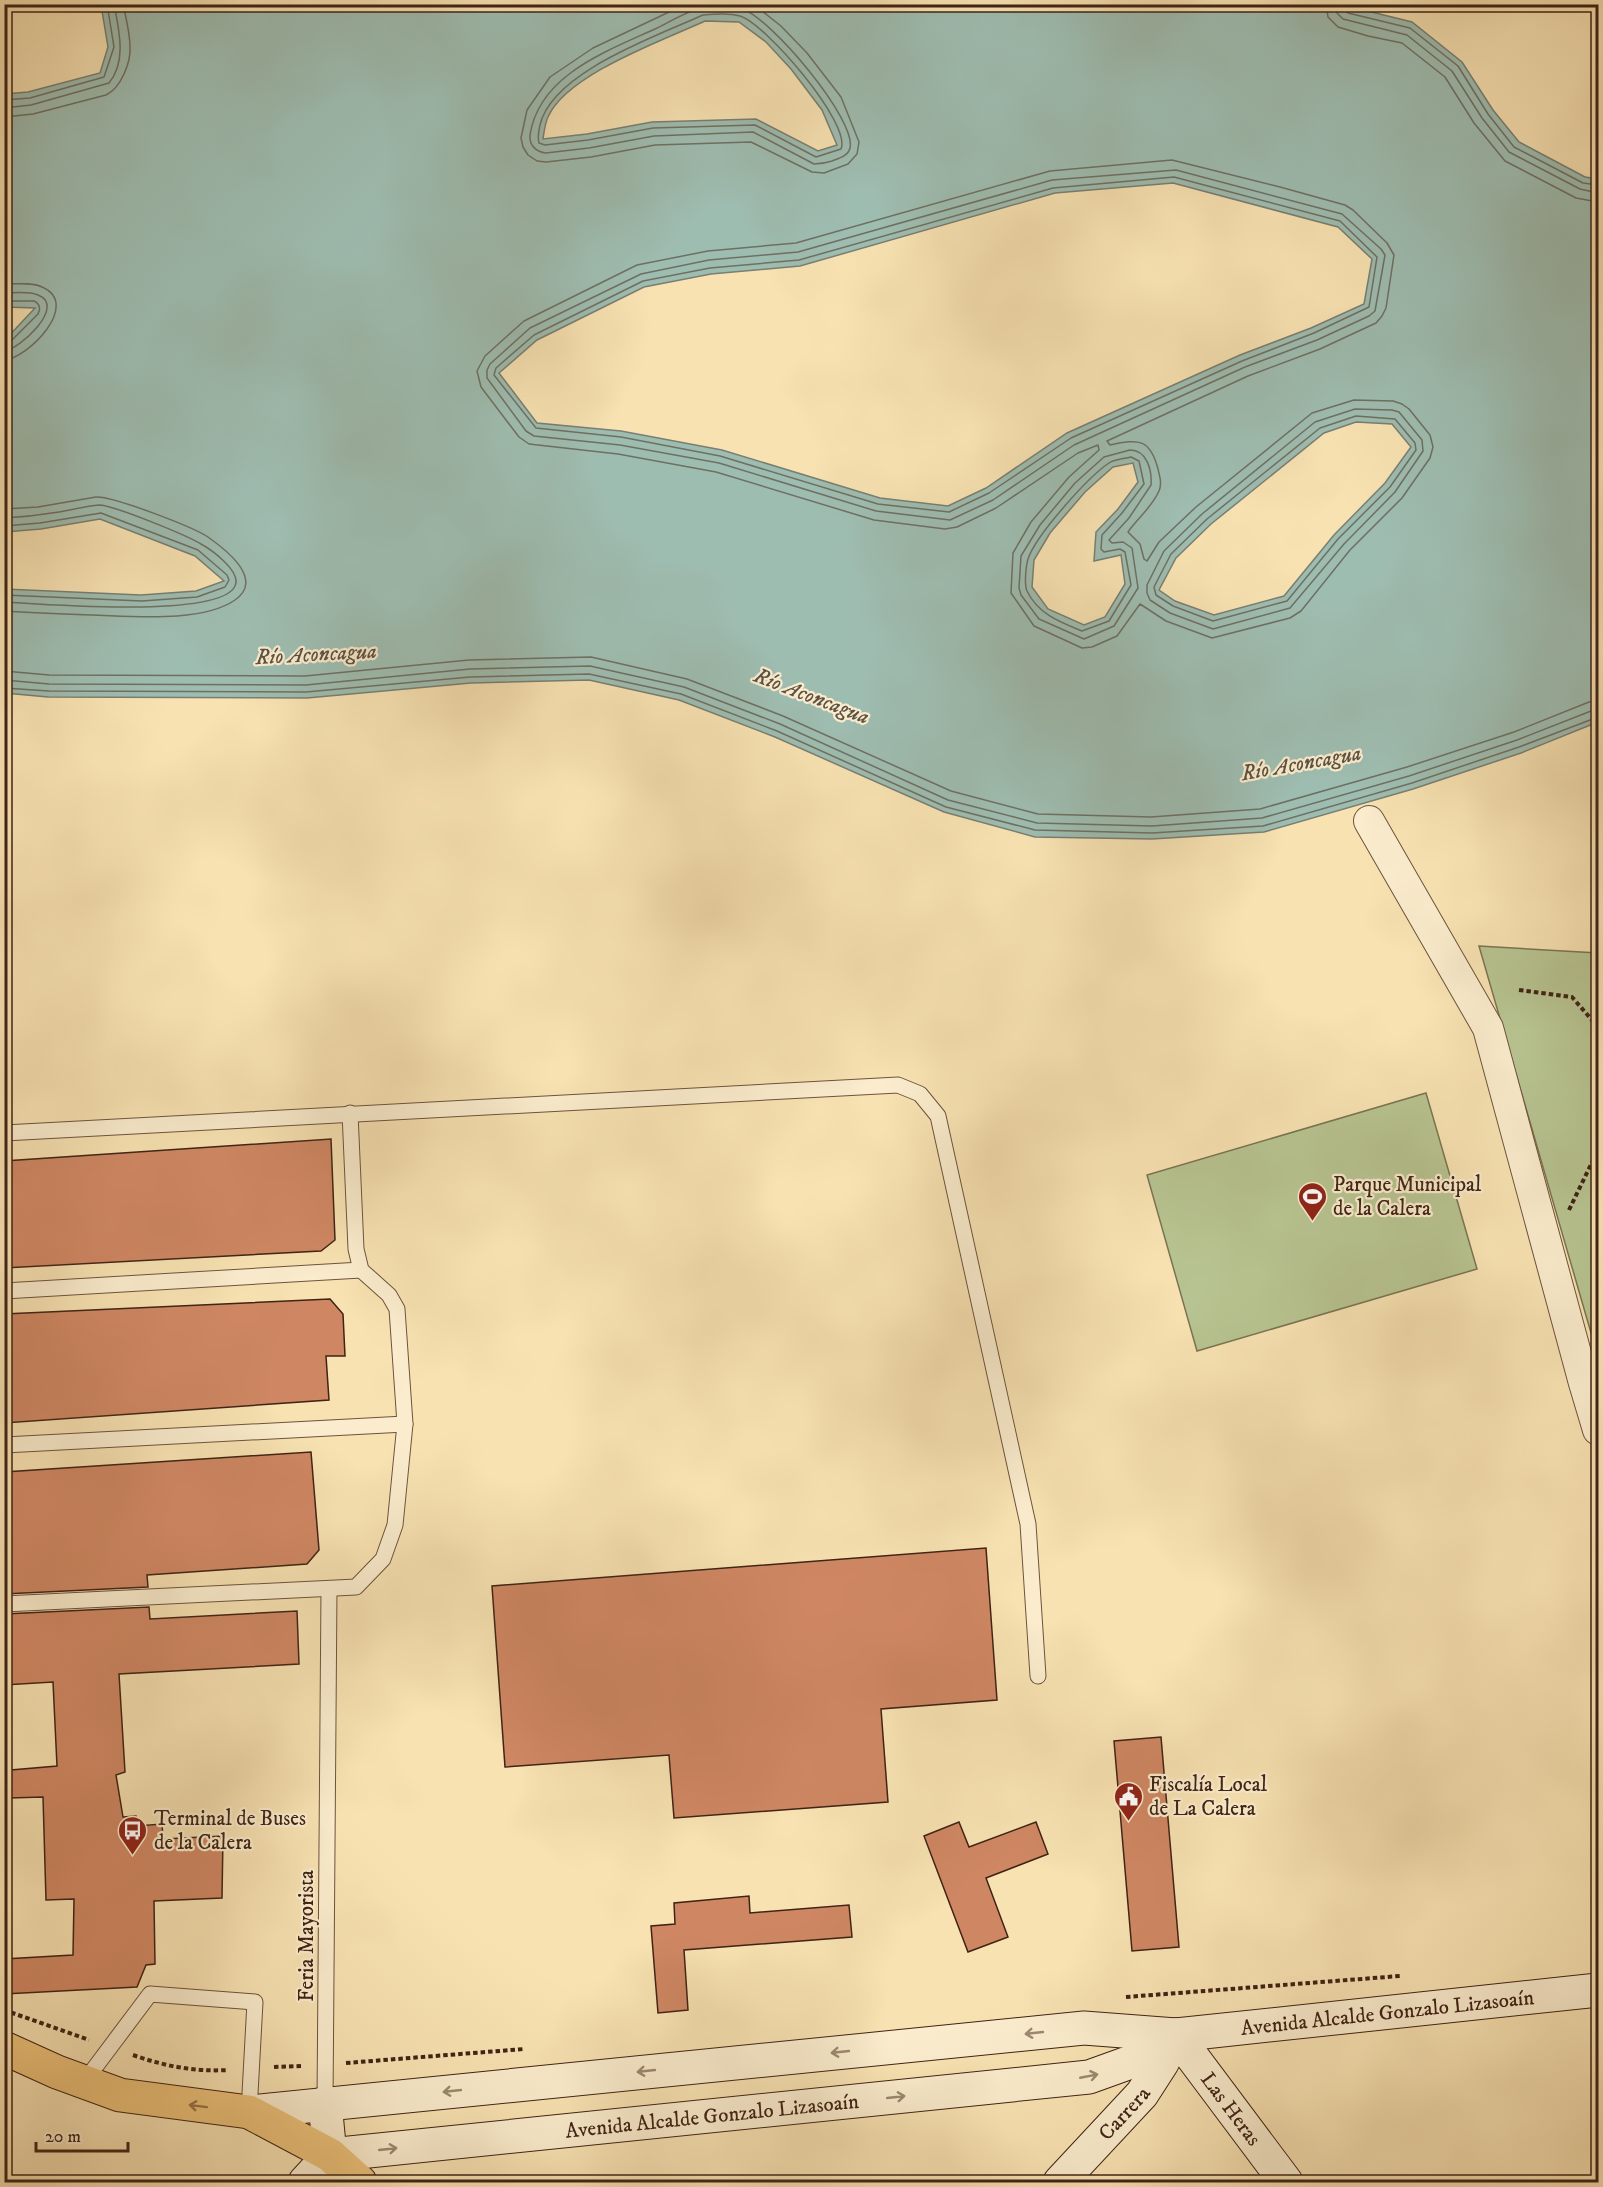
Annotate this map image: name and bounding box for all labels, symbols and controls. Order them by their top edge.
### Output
water label: Río Aconcagua [254,638,377,671]
water label: Río Aconcagua [749,662,873,731]
water label: Río Aconcagua [1238,740,1363,788]
place label: Parque Municipal de la Calera [1333,1172,1482,1222]
sports icon: Parque Municipal de la Calera [1296,1180,1328,1222]
place label: Fiscalía Local de La Calera [1149,1772,1268,1822]
public building icon: Fiscalía Local de La Calera [1112,1780,1144,1822]
place label: Terminal de Buses de la Calera [154,1806,306,1856]
bus stop icon: Terminal de Buses de la Calera [117,1814,149,1856]
street label: Feria Mayorista [294,1870,320,2002]
street label: Avenida Alcalde Gonzalo Lizasoaín [1239,1985,1535,2042]
one-way arrow [1025,2028,1045,2039]
one-way arrow [831,2047,851,2058]
one-way arrow [637,2066,657,2077]
street label: Las Heras [1194,2067,1266,2151]
one-way arrow [1079,2070,1099,2081]
street label: Carrera [1093,2083,1157,2146]
one-way arrow [443,2086,463,2097]
street label: Avenida Alcalde Gonzalo Lizasoaín [564,2089,860,2145]
one-way arrow [885,2091,905,2102]
one-way arrow [189,2100,209,2111]
scale bar [36,2115,128,2153]
text: 20 m [45,2126,81,2148]
one-way arrow [378,2143,398,2154]

